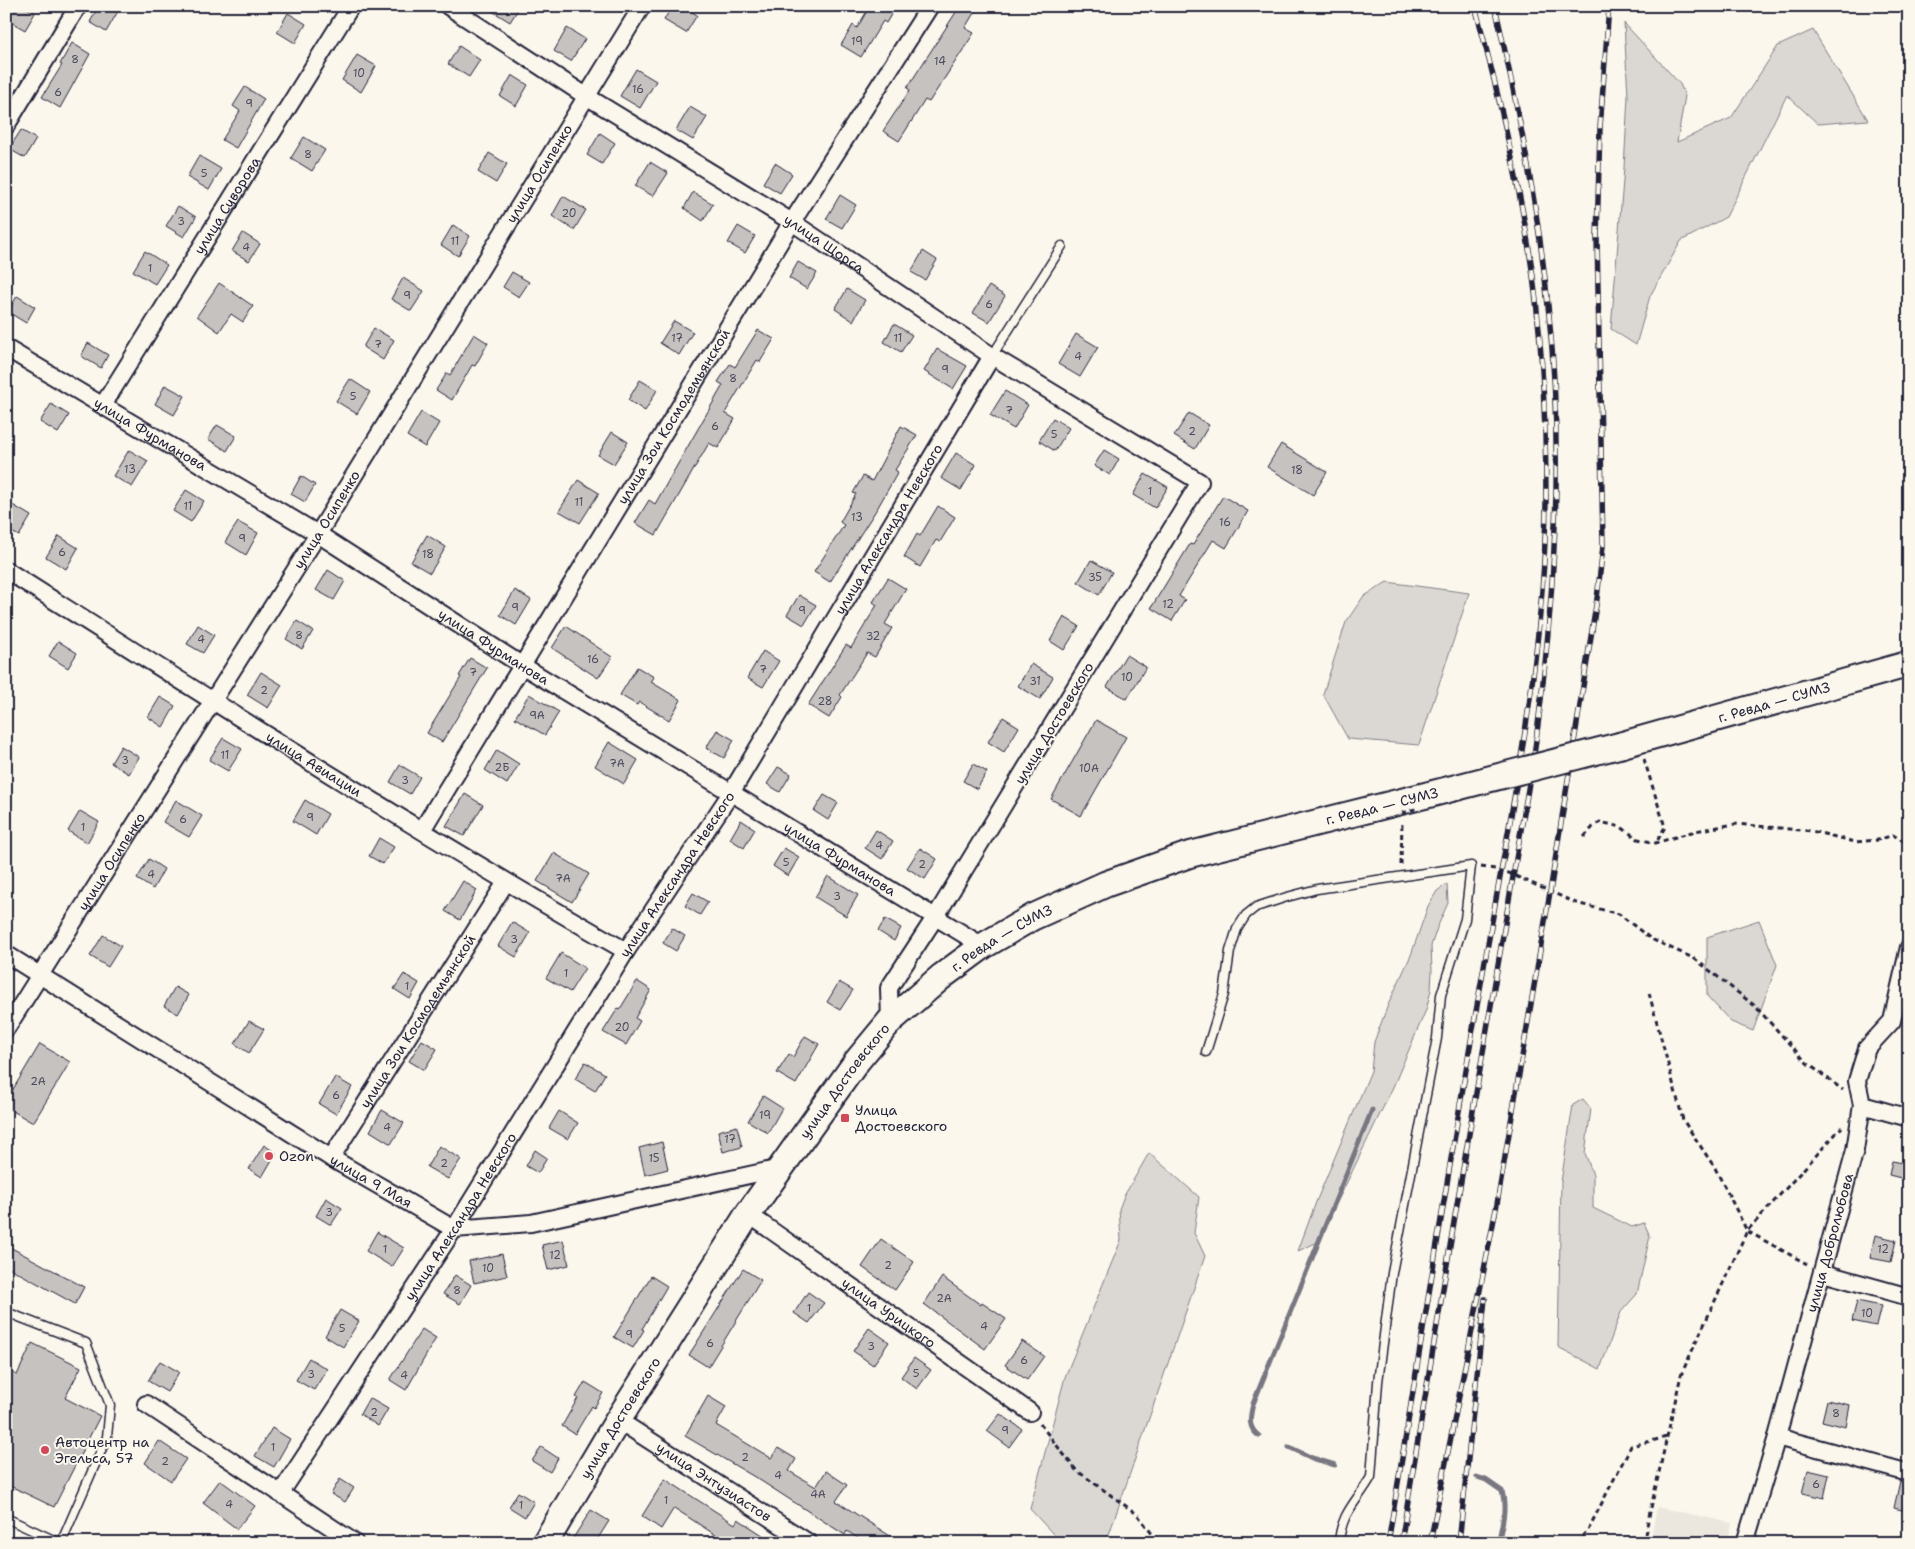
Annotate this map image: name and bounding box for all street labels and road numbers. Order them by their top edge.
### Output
street label: улица Осипенко [502,121,576,226]
street label: улица Суворова [190,153,264,258]
street label: улица Щорса [781,210,868,277]
street label: улица Зои Космодемьянской [613,325,734,508]
street label: улица Фурманова [91,394,210,475]
street label: улица Александра Невского [831,440,947,618]
street label: улица Осипенко [289,467,364,572]
street label: улица Фурманова [435,605,553,689]
street label: улица Достоевского [1010,659,1098,787]
street label: г. Ревда — СУМЗ [1716,678,1832,726]
street label: улица Авиации [263,728,365,801]
street label: г. Ревда — СУМЗ [1324,783,1440,829]
street label: улица Александра Невского [615,788,739,961]
street label: улица Осипенко [74,809,149,914]
street label: улица Фурманова [780,818,899,900]
street label: г. Ревда — СУМЗ [947,901,1055,976]
street label: улица Зои Космодемьянской [356,931,480,1111]
street label: улица Достоевского [796,1020,893,1142]
street label: улица Александра Невского [400,1129,520,1304]
street label: улица 9 Мая [327,1150,415,1212]
street label: улица Добролюбова [1802,1171,1857,1314]
street label: улица Урицкого [838,1274,939,1352]
street label: улица Достоевского [576,1354,664,1482]
street label: улица Энтузиастов [653,1438,775,1525]

